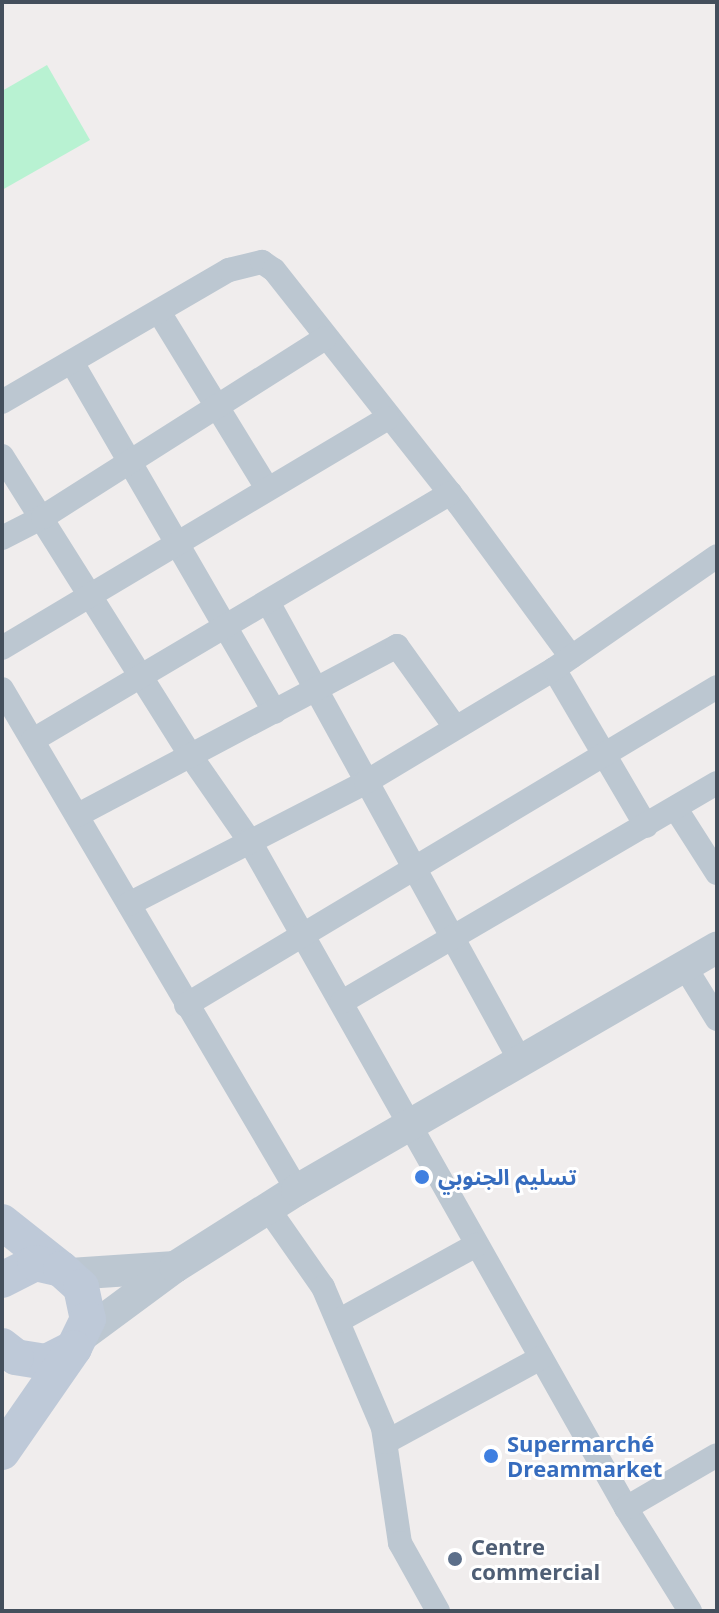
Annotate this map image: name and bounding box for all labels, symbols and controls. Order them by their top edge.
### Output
place label: تسليم الجنوبي [438,1164,577,1190]
marker: تسليم الجنوبي [413,1168,431,1186]
place label: Supermarché Dreammarket [507,1430,662,1482]
marker: Supermarché Dreammarket [482,1447,500,1465]
place label: Centre commercial [471,1533,600,1584]
marker: Centre commercial [446,1550,464,1568]

